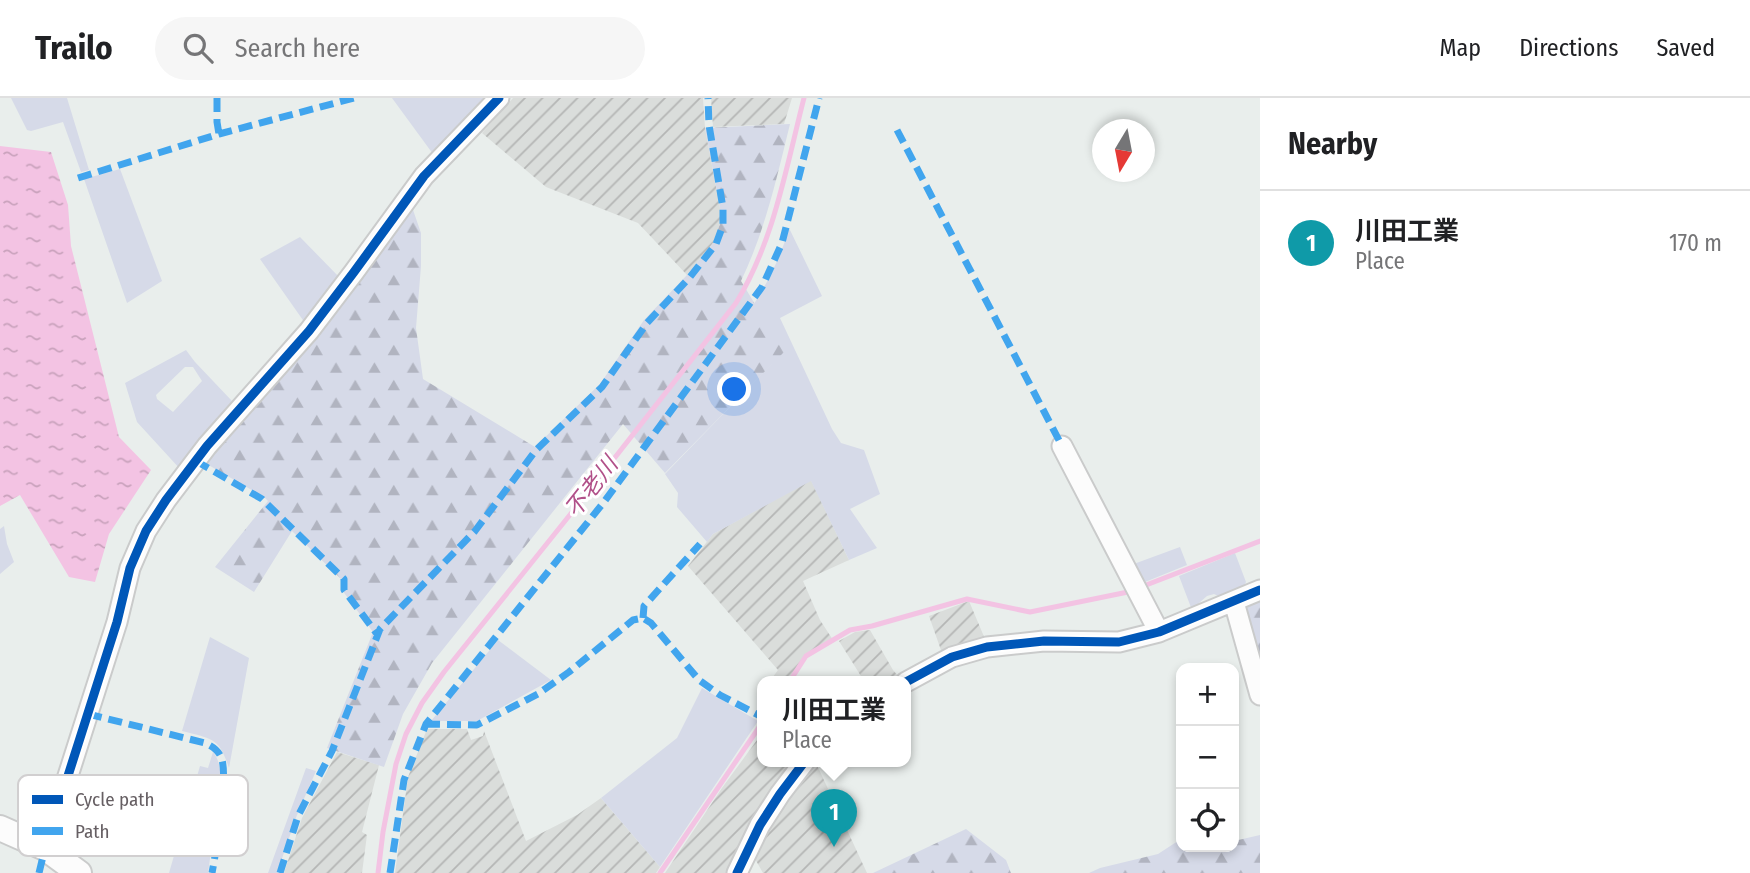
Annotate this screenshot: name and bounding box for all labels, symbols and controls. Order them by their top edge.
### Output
search box [155,17,645,80]
text: Trailo [35,28,113,68]
icon: search [179,29,217,67]
text: Search here [235,33,360,64]
text: Map [1440,34,1481,62]
text: Directions [1519,34,1618,62]
text: Saved [1656,34,1715,62]
north arrow [1092,119,1155,182]
text: Nearby [1288,126,1377,162]
text: 川田工業 [1355,216,1459,247]
text: 1 [1306,229,1316,257]
text: 170 m [1669,229,1722,257]
text: Place [1355,247,1405,275]
your location [717,372,751,406]
water label: 不老川 [559,449,625,523]
map controls [1176,663,1239,852]
button: + [1176,663,1239,726]
popup [757,676,911,767]
text: 川田工業 [782,695,886,726]
text: Place [782,726,832,754]
button: − [1176,726,1239,789]
legend [18,775,248,856]
text: Cycle path [75,788,154,811]
pin: 1 [811,789,857,847]
button: locate [1176,789,1239,852]
text: Path [75,820,110,843]

